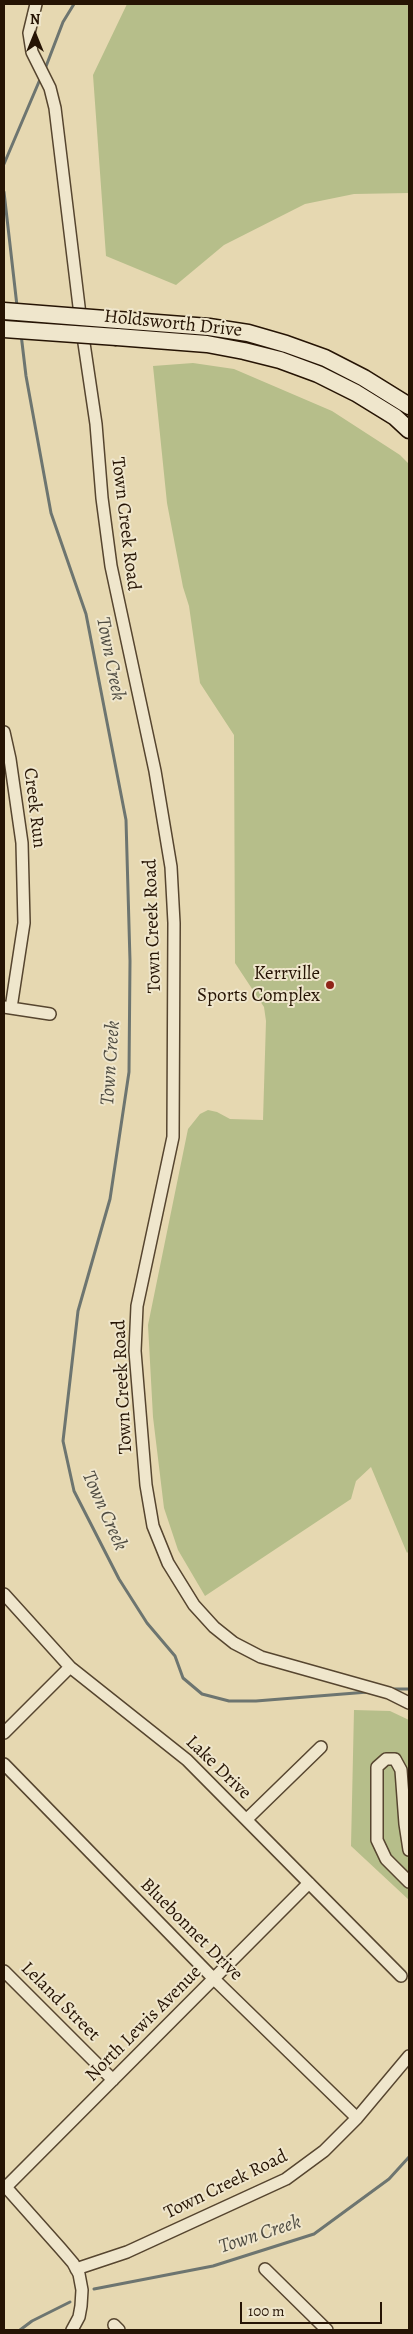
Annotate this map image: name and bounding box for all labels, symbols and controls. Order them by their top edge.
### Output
north arrow [10,10,60,60]
text: N [30,10,40,29]
street label: Holdsworth Drive [103,305,243,343]
street label: Town Creek Road [105,456,145,592]
water label: Town Creek [90,615,130,703]
street label: Creek Run [18,767,50,849]
street label: Town Creek Road [139,858,167,994]
place label: Kerrville Sports Complex [197,963,320,1007]
marker: Kerrville Sports Complex [324,979,336,991]
water label: Town Creek [96,1020,126,1106]
street label: Town Creek Road [108,1319,138,1455]
water label: Town Creek [76,1467,132,1555]
street label: Lake Drive [180,1731,256,1805]
street label: Bluebonnet Drive [135,1874,247,1986]
street label: Leland Street [16,1958,104,2046]
street label: North Lewis Avenue [81,1961,207,2087]
street label: Town Creek Road [161,2145,291,2225]
water label: Town Creek [216,2210,304,2260]
scale bar [243,2292,386,2324]
text: 100 m [248,2301,285,2321]

